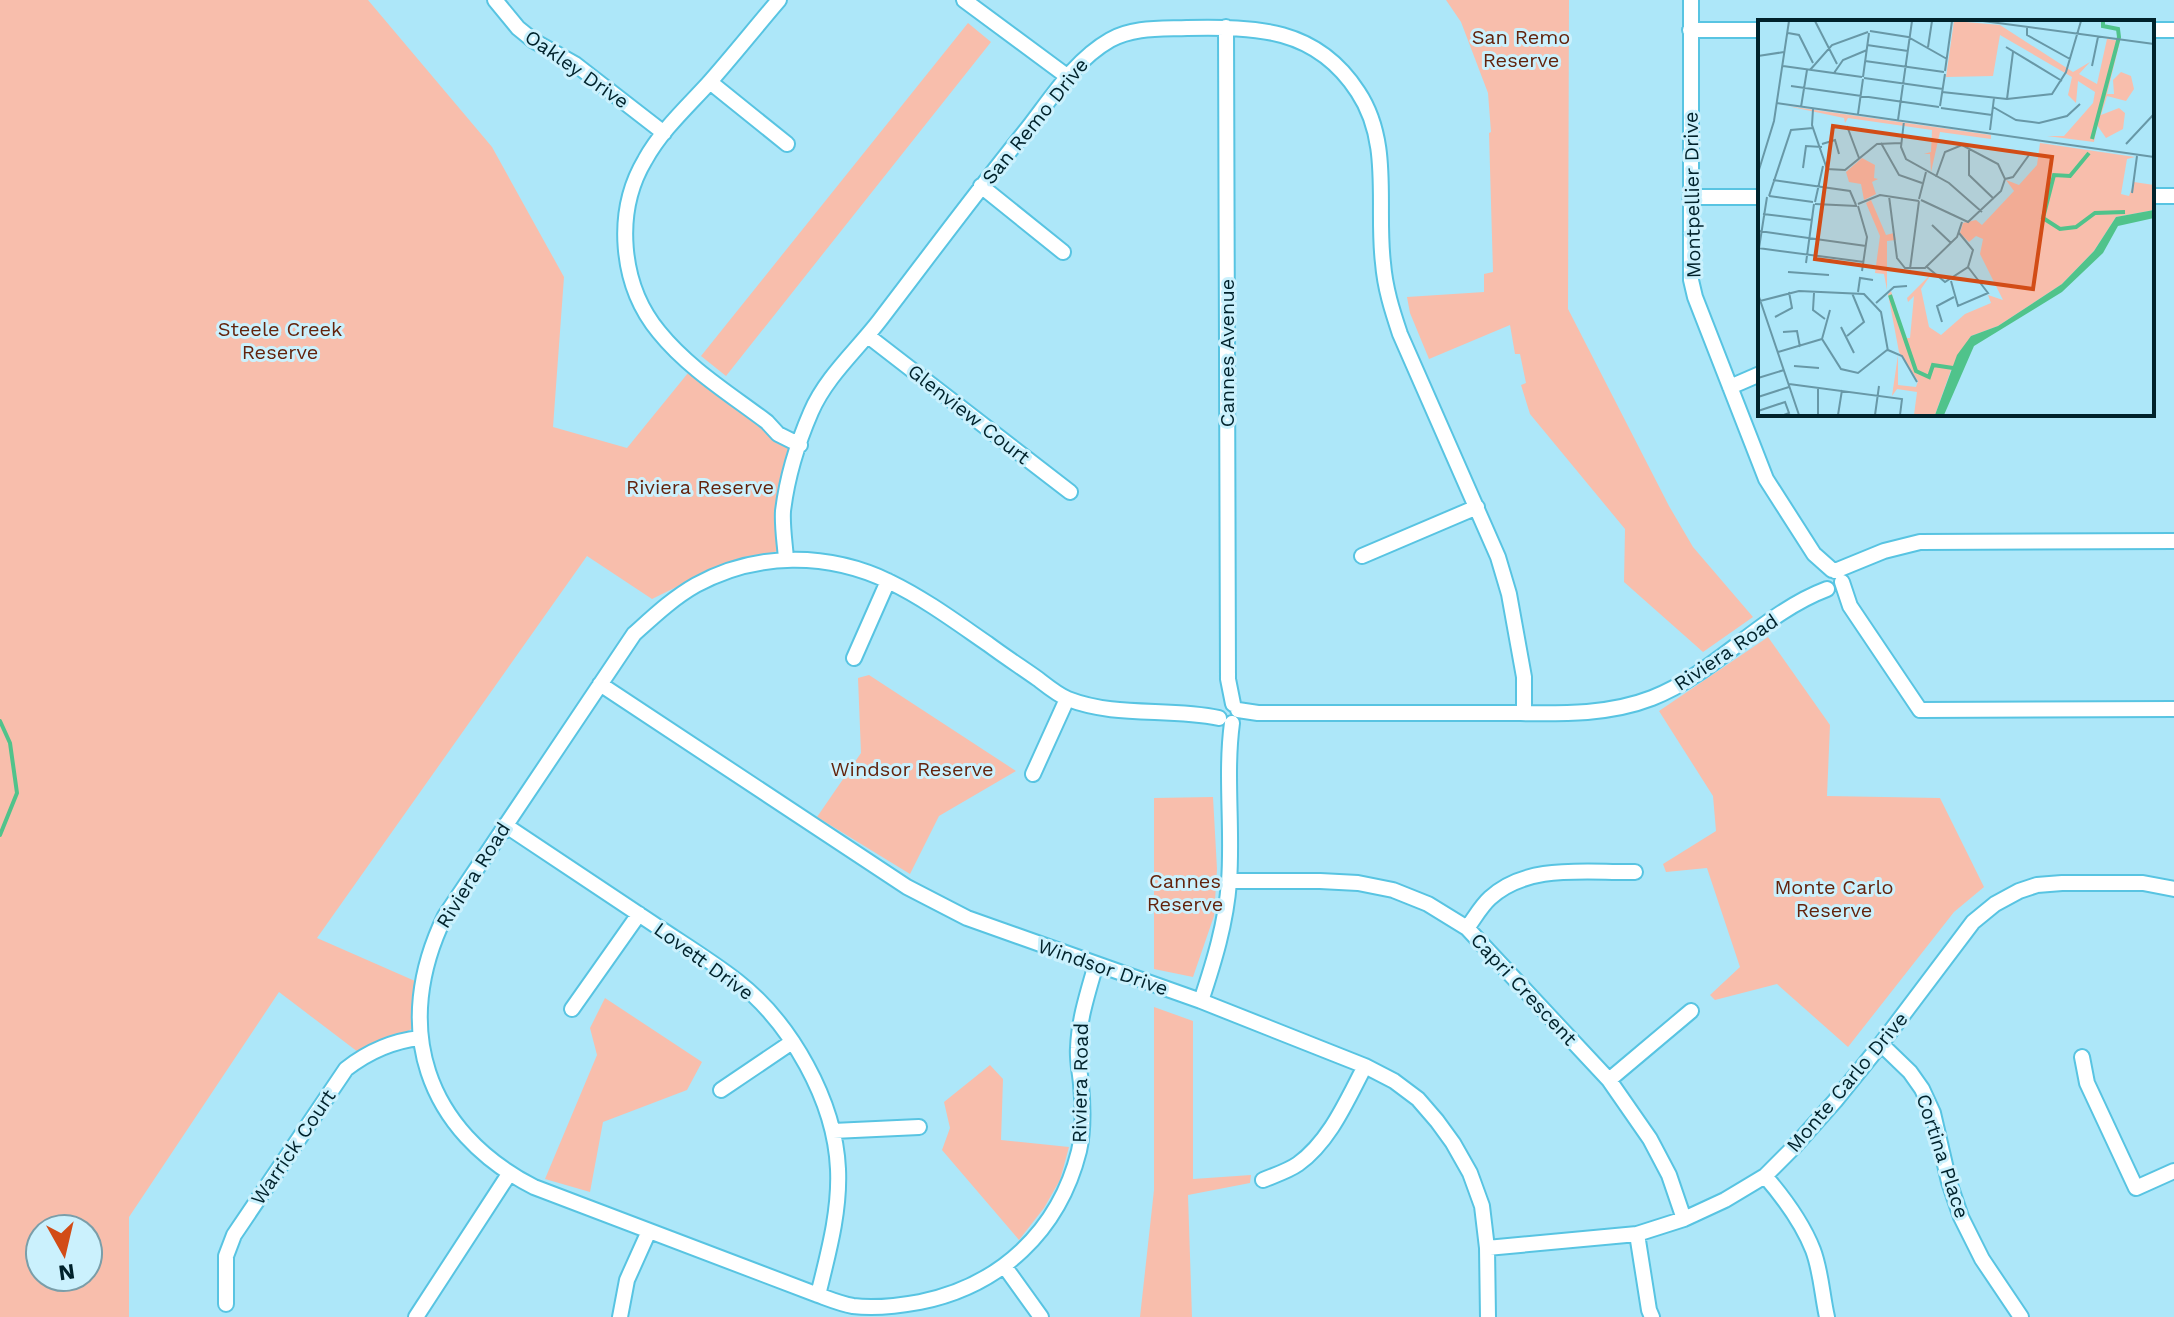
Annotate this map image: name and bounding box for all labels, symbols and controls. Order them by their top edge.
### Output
inset map [1758,20,2154,416]
street label: Oakley Drive [520,24,634,114]
park label: San Remo Reserve [1472,25,1570,72]
street label: San Remo Drive [977,53,1093,189]
street label: Montpellier Drive [1679,111,1705,279]
street label: Cannes Avenue [1215,279,1239,427]
park label: Steele Creek Reserve [218,317,342,364]
street label: Glenview Court [903,359,1035,470]
park label: Riviera Reserve [626,475,774,499]
street label: Riviera Road [1669,608,1783,696]
park label: Windsor Reserve [830,757,994,781]
street label: Riviera Road [431,818,515,932]
park label: Cannes Reserve [1147,869,1223,916]
park label: Monte Carlo Reserve [1774,875,1894,922]
street label: Lovett Drive [649,917,759,1005]
street label: Capri Crescent [1466,928,1583,1051]
street label: Windsor Drive [1035,933,1171,1001]
street label: Monte Carlo Drive [1781,1007,1913,1157]
street label: Riviera Road [1067,1023,1093,1143]
street label: Warrick Court [245,1084,341,1209]
street label: Cortina Place [1912,1091,1974,1221]
north arrow [24,1213,104,1293]
text: N [57,1259,77,1286]

